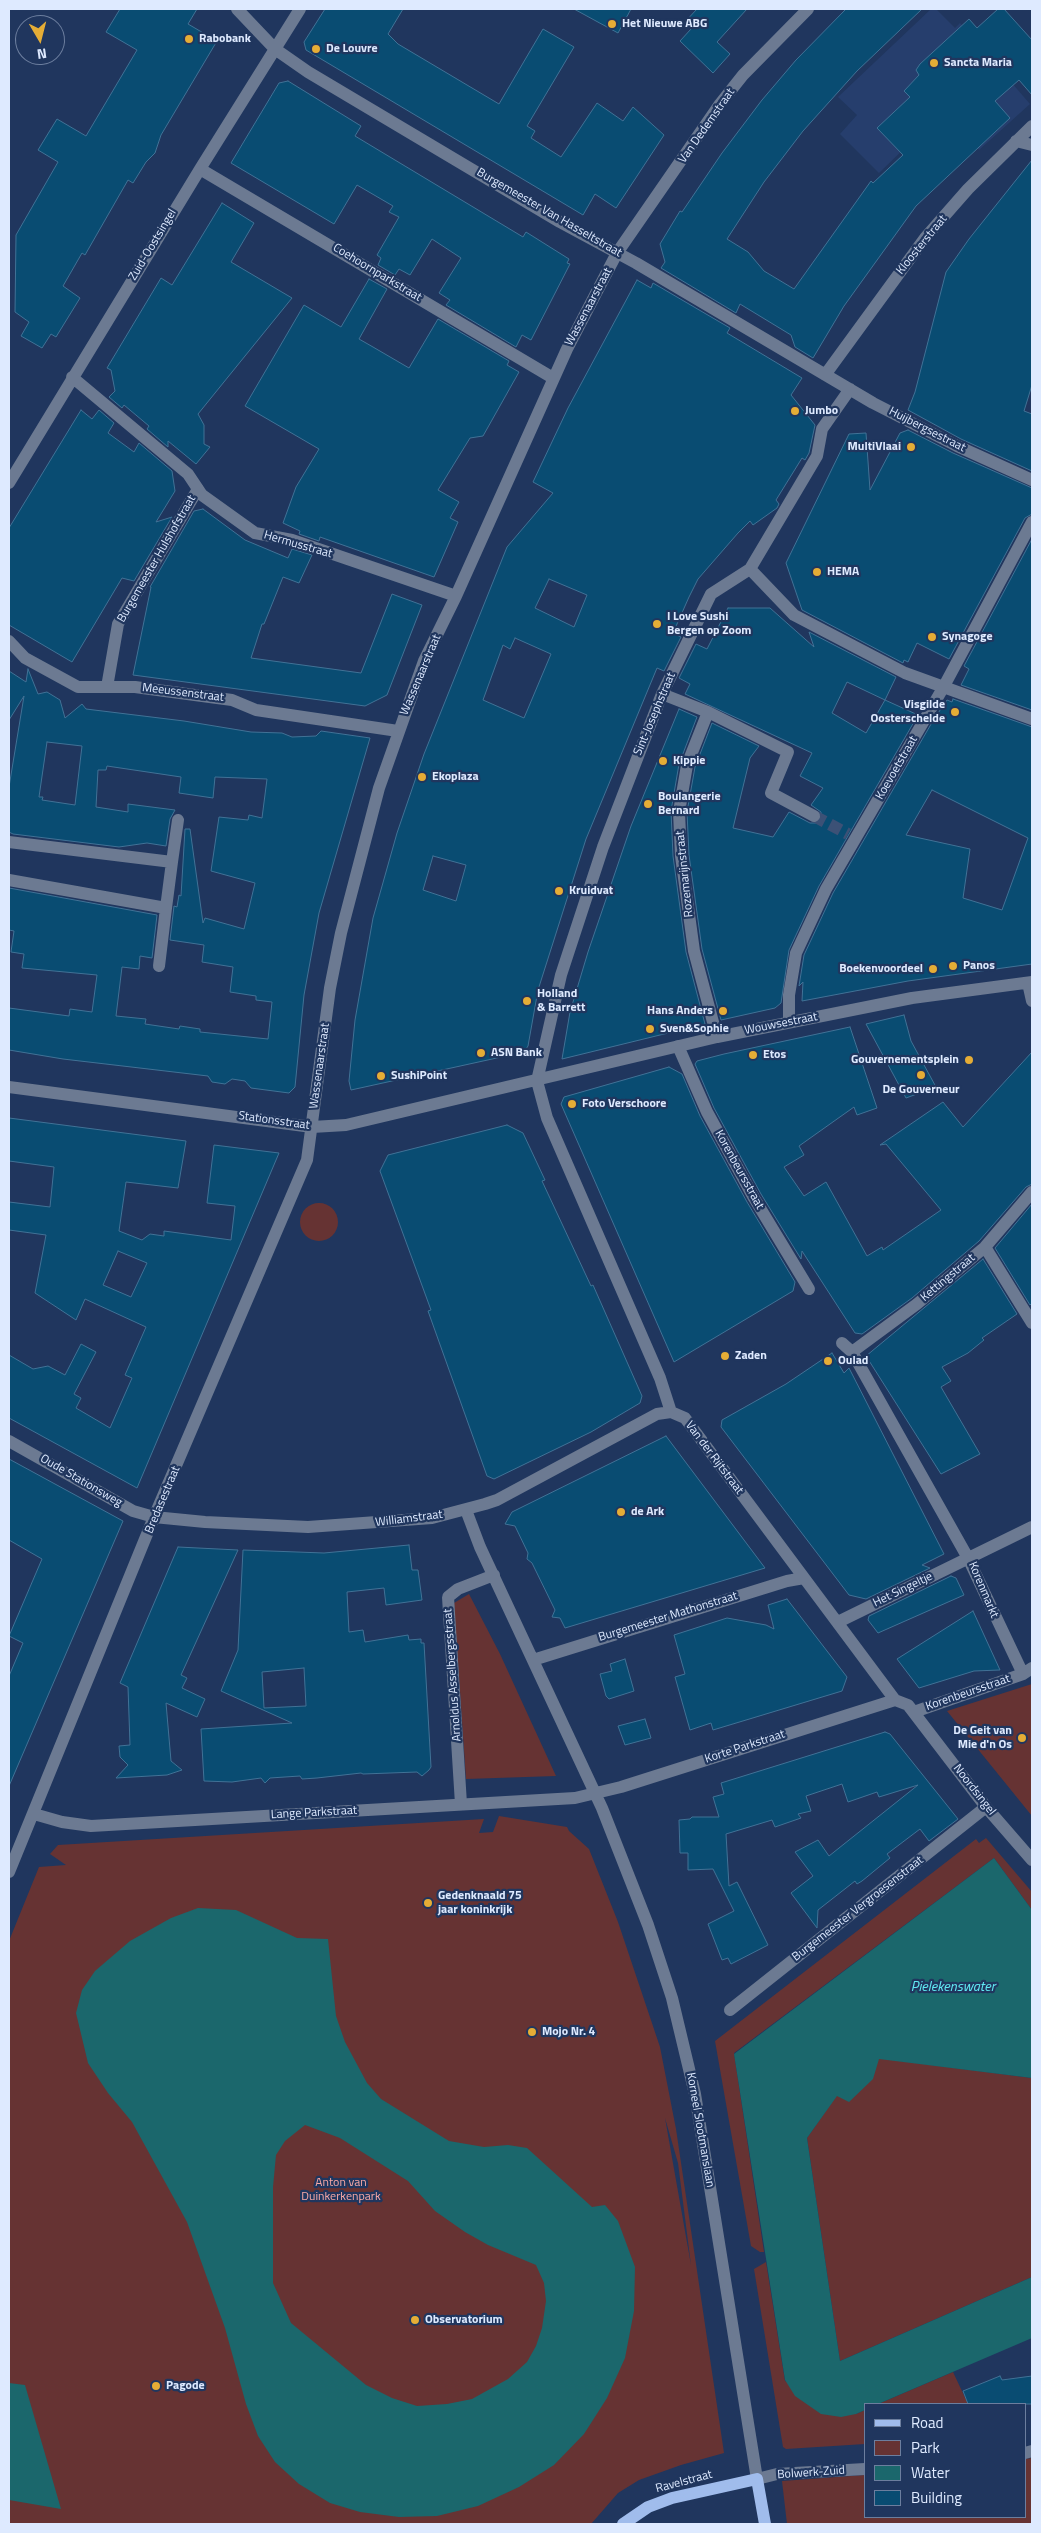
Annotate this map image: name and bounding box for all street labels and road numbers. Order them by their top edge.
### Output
street label: Van Dedemstraat [676,86,738,166]
street label: Burgemeester Van Hasseltstraat [474,165,624,261]
street label: Zuid-Oostsingel [126,207,180,283]
street label: Kloosterstraat [894,212,950,278]
street label: Coehoornparkstraat [330,241,424,305]
street label: Wassenaarstraat [562,265,616,349]
street label: Huijbergsestraat [886,404,968,456]
street label: Burgemeester Hulshofstraat [115,493,199,625]
street label: Hermusstraat [262,528,334,562]
street label: Wassenaarstraat [397,632,445,718]
street label: Sint-Josephstraat [631,670,679,758]
street label: Meeussenstraat [141,681,225,705]
street label: Koevoetstraat [873,733,921,803]
street label: Rozemarijnstraat [673,830,697,918]
street label: Wouwsestraat [743,1010,819,1038]
street label: Wassenaarstraat [307,1022,333,1110]
street label: Stationsstraat [237,1109,311,1133]
street label: Korenbeursstraat [711,1128,767,1212]
street label: Kettingstraat [918,1251,978,1305]
street label: Van der Rijtstraat [682,1419,746,1497]
street label: Oude Stationsweg [37,1452,125,1510]
street label: Bredasestraat [142,1464,184,1536]
street label: Williamstraat [375,1508,443,1530]
street label: Korenmarkt [965,1560,1001,1620]
street label: Het Singeltje [871,1569,935,1611]
street label: Burgemeester Mathonstraat [597,1589,739,1645]
street label: Arnoldus Asselbergsstraat [441,1608,465,1742]
street label: Korenbeursstraat [924,1672,1012,1714]
street label: Korte Parkstraat [703,1727,787,1767]
street label: Noordsingel [950,1762,998,1818]
street label: Lange Parkstraat [271,1804,357,1822]
street label: Burgemeester Vergroesenstraat [790,1853,926,1965]
street label: Korneel Slootmanslaan [683,2071,717,2189]
street label: Bolwerk-Zuid [777,2463,845,2483]
street label: Ravelstraat [654,2468,714,2496]

